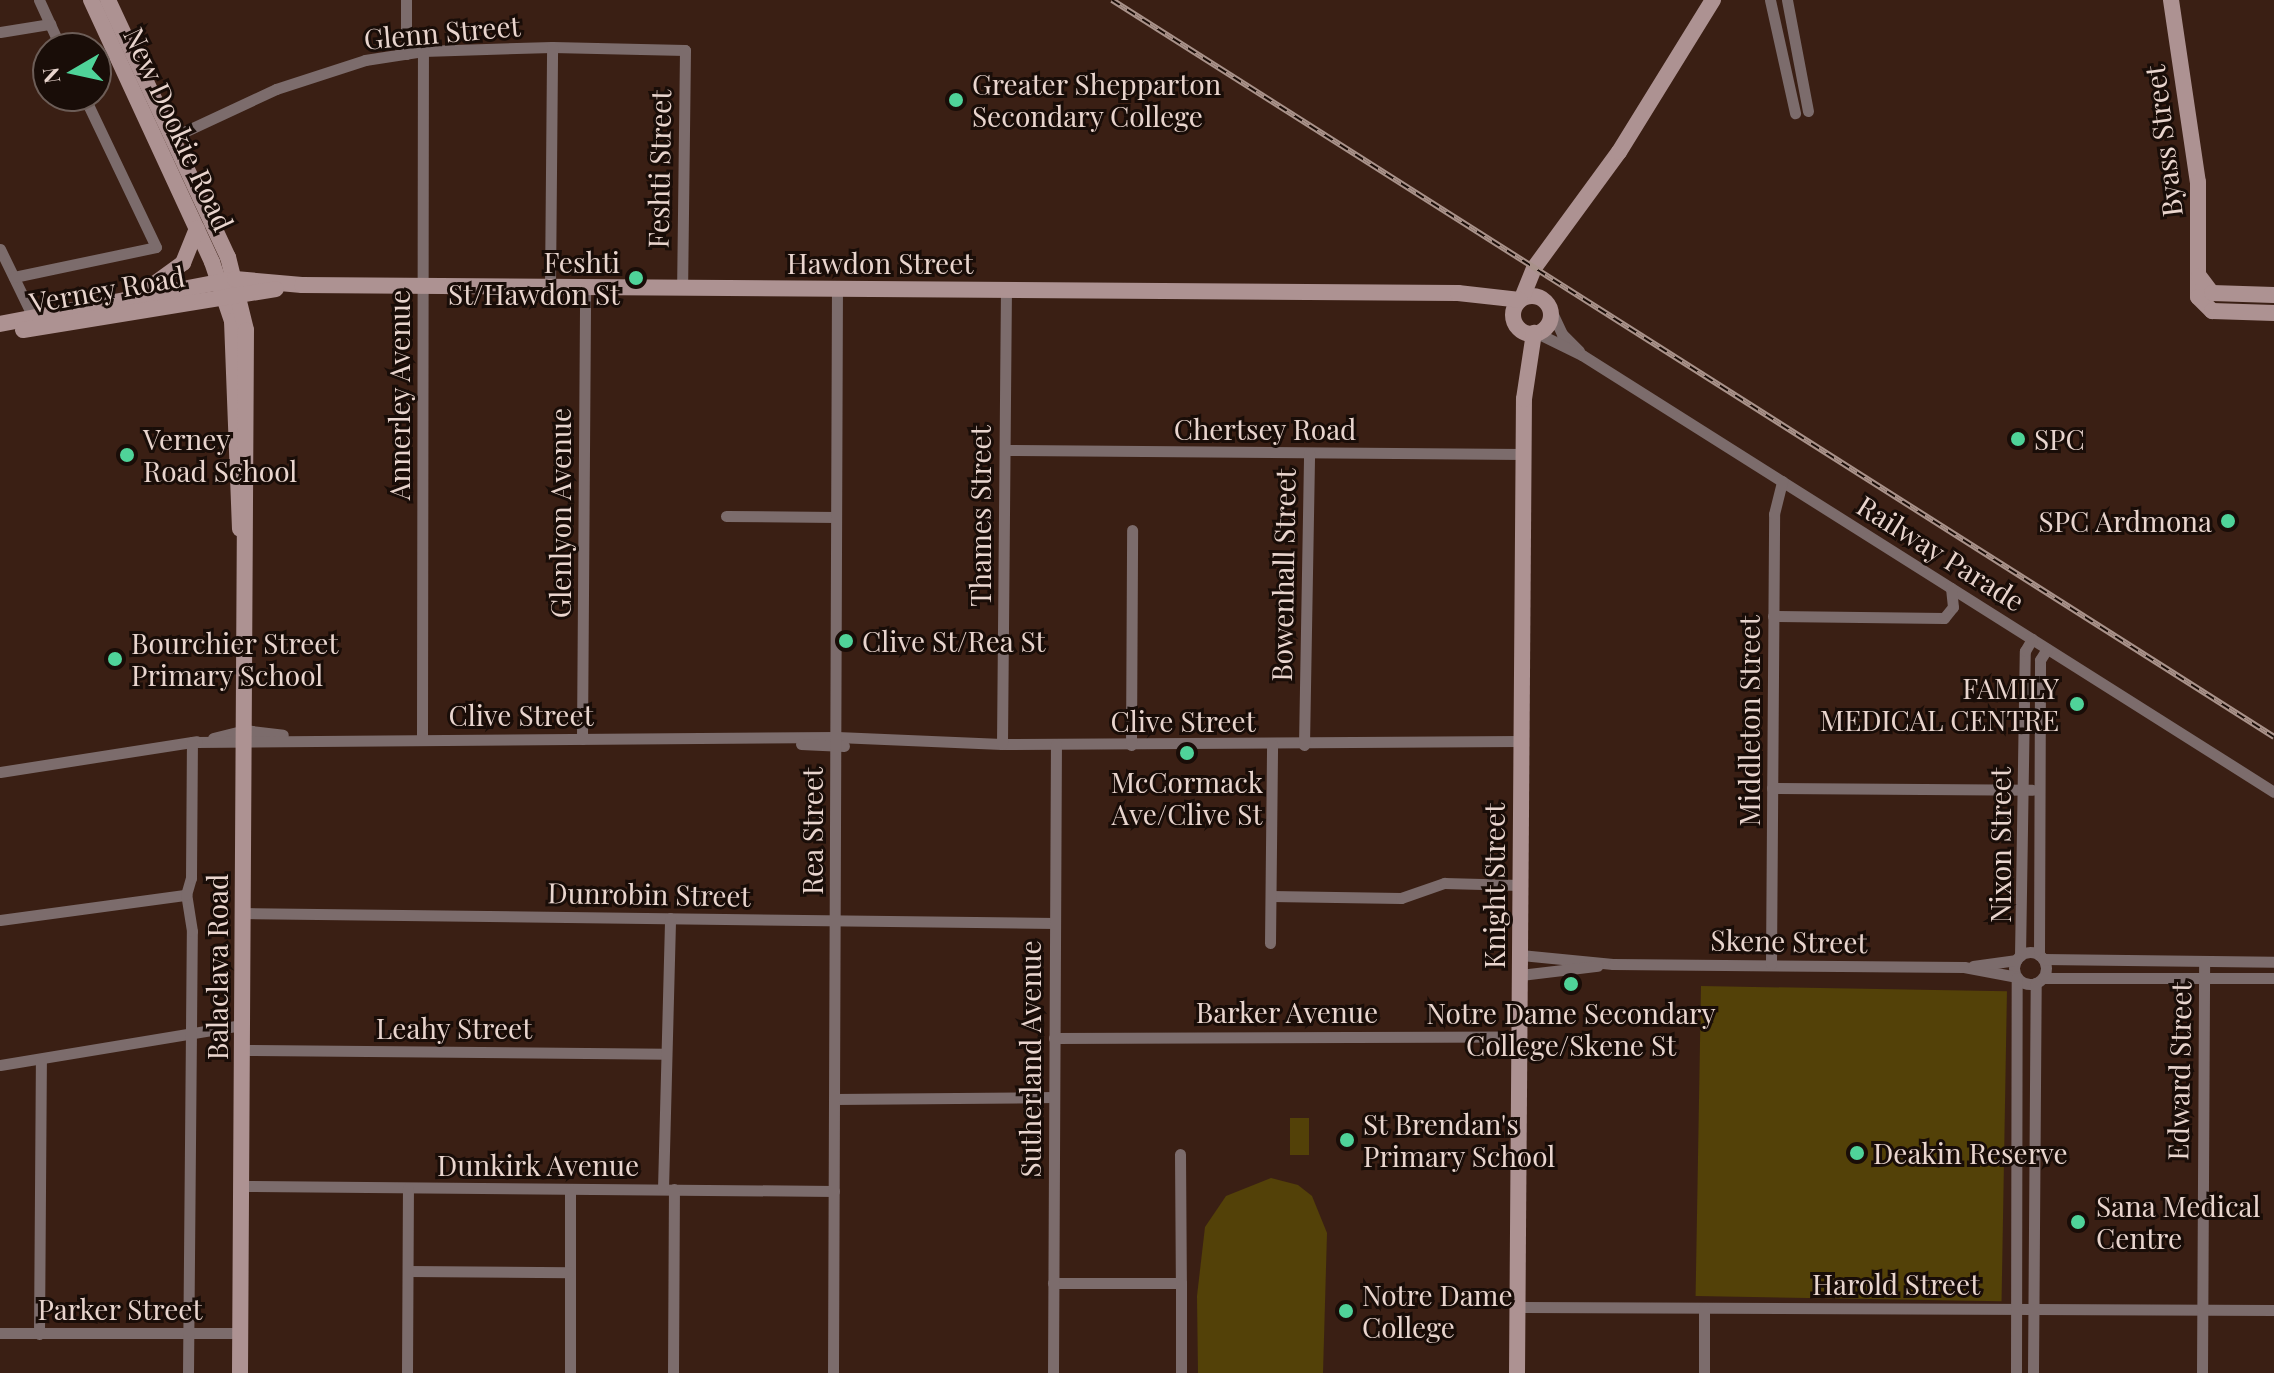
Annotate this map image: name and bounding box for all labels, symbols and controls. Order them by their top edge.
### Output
street label: Glenn Street [362,8,522,56]
street label: New Dookie Road [117,22,241,236]
north arrow [32,32,112,112]
street label: Byass Street [2137,63,2189,219]
text: N [34,65,66,86]
place label: Greater Shepparton Secondary College [972,67,1222,133]
street label: Feshti Street [641,89,677,249]
marker: Greater Shepparton Secondary College [947,91,965,109]
place label: Feshti St/Hawdon St [448,245,620,311]
street label: Hawdon Street [787,246,973,280]
street label: Verney Road [26,259,188,319]
marker: Feshti St/Hawdon St [627,269,645,287]
street label: Annerley Avenue [382,289,416,501]
street label: Glenlyon Avenue [543,407,577,619]
street label: Chertsey Road [1173,412,1357,446]
place label: Verney Road School [143,422,297,488]
place label: SPC [2034,422,2085,456]
street label: Thames Street [963,425,997,607]
marker: SPC [2009,430,2027,448]
marker: Verney Road School [118,446,136,464]
street label: Bowenhall Street [1264,468,1302,682]
street label: Railway Parade [1851,488,2031,618]
place label: SPC Ardmona [2038,504,2212,538]
marker: SPC Ardmona [2219,512,2237,530]
street label: Middleton Street [1732,615,1766,827]
place label: Clive St/Rea St [862,624,1046,658]
place label: Bourchier Street Primary School [131,626,339,692]
marker: Clive St/Rea St [837,632,855,650]
marker: Bourchier Street Primary School [106,650,124,668]
place label: FAMILY MEDICAL CENTRE [1820,671,2059,737]
marker: FAMILY MEDICAL CENTRE [2066,693,2088,715]
street label: Clive Street [448,698,594,732]
street label: Clive Street [1110,704,1256,738]
marker: McCormack Ave/Clive St [1178,744,1196,762]
place label: McCormack Ave/Clive St [1111,765,1263,831]
street label: Rea Street [795,767,829,895]
street label: Nixon Street [1983,767,2017,923]
street label: Knight Street [1477,803,1511,969]
street label: Balaclava Road [200,874,234,1060]
street label: Dunrobin Street [547,875,751,913]
street label: Skene Street [1710,923,1868,959]
street label: Sutherland Avenue [1013,940,1047,1178]
marker: Notre Dame Secondary College/Skene St [1562,975,1580,993]
street label: Edward Street [2161,981,2197,1161]
street label: Barker Avenue [1195,995,1379,1029]
place label: Notre Dame Secondary College/Skene St [1426,996,1716,1062]
street label: Leahy Street [375,1011,533,1045]
place label: St Brendan's Primary School [1363,1107,1556,1173]
marker: St Brendan's Primary School [1338,1131,1356,1149]
place label: Deakin Reserve [1873,1136,2068,1170]
marker: Deakin Reserve [1848,1144,1866,1162]
street label: Dunkirk Avenue [436,1148,640,1182]
place label: Sana Medical Centre [2096,1189,2261,1255]
marker: Sana Medical Centre [2067,1211,2089,1233]
street label: Harold Street [1812,1267,1980,1301]
place label: Notre Dame College [1362,1278,1513,1344]
street label: Parker Street [37,1292,203,1326]
marker: Notre Dame College [1337,1302,1355,1320]

